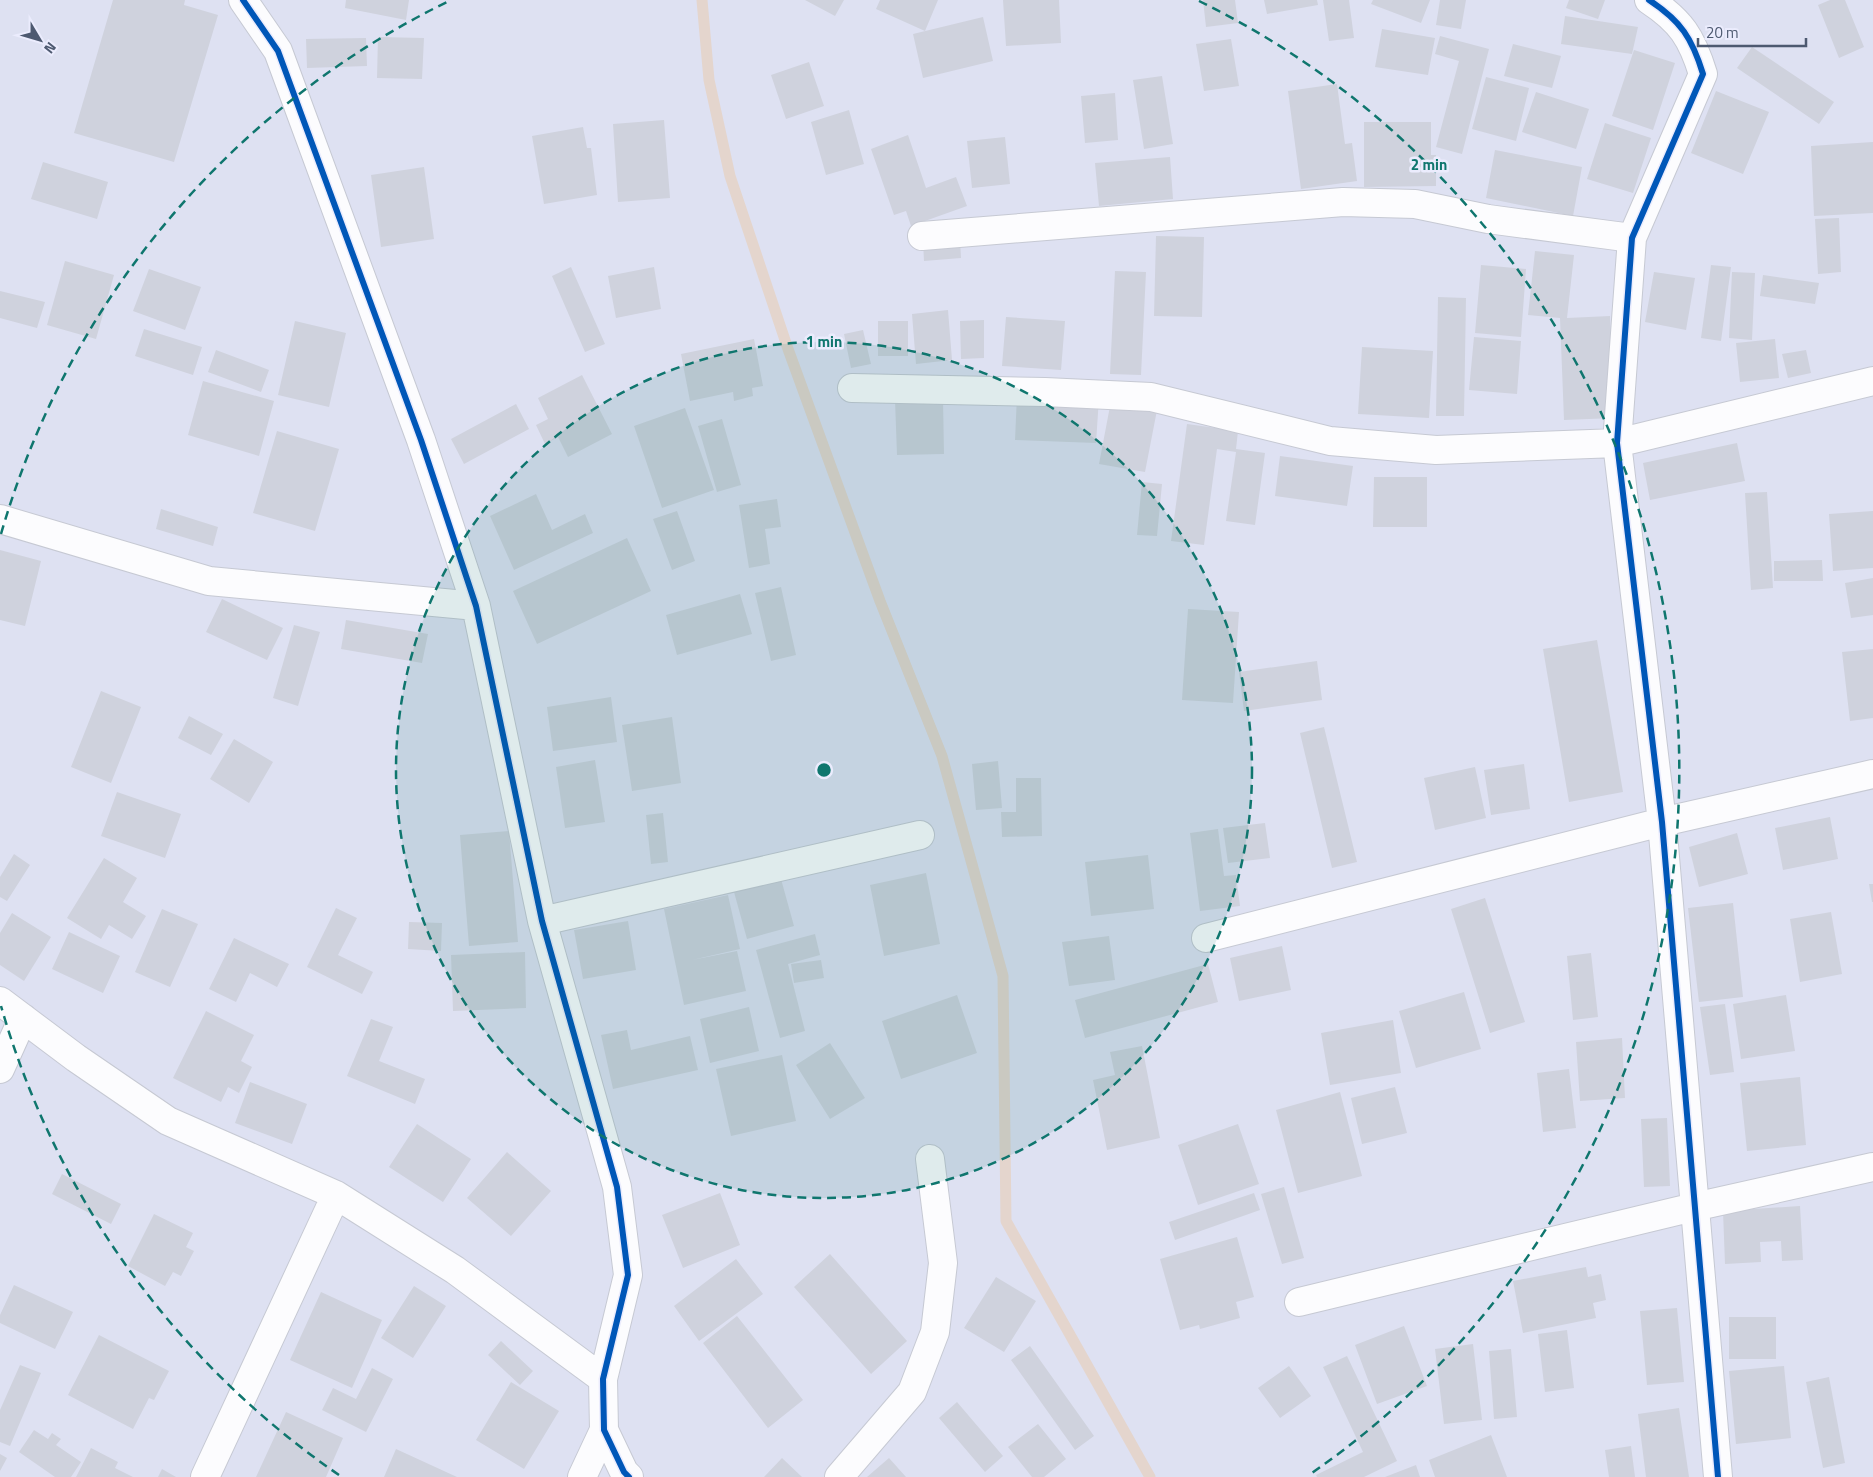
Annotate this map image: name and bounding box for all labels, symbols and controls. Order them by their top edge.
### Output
north arrow [15,15,65,65]
scale bar [1698,15,1806,47]
text: 20 m [1706,21,1739,44]
text: N [39,38,62,59]
text: 2 min [1411,153,1447,176]
text: 1 min [806,330,842,353]
centre of rings [815,761,833,779]

